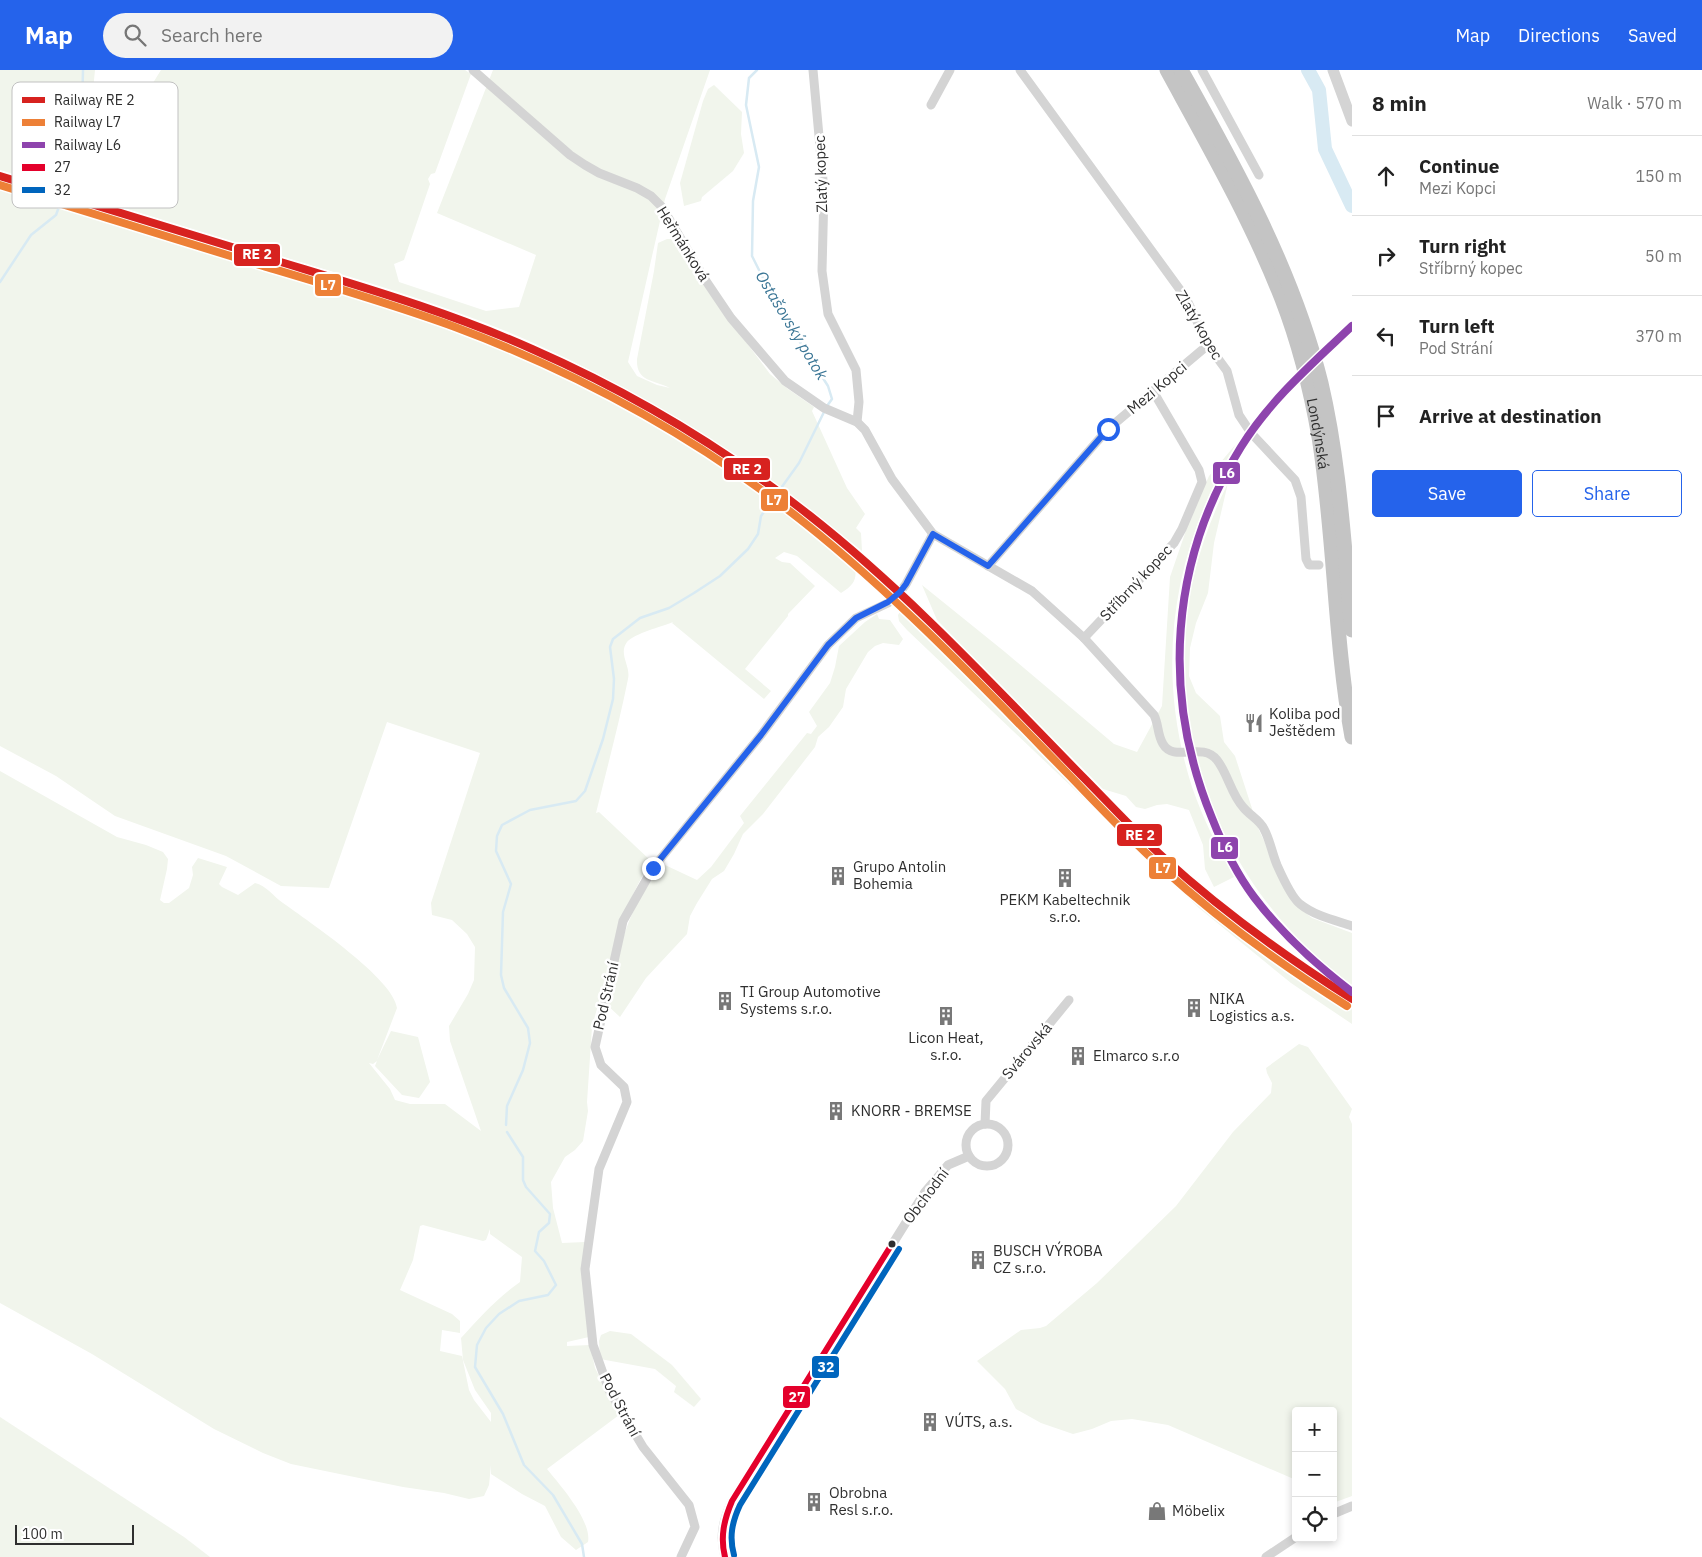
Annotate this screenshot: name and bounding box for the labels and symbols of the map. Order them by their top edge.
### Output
legend [12,82,178,208]
text: Railway RE 2 [54,91,135,109]
text: Railway L7 [54,113,121,131]
street label: Zlatý kopec [810,134,831,213]
text: Railway L6 [54,136,121,154]
text: 27 [54,158,71,176]
text: 32 [54,181,71,199]
street label: Heřmánková [653,203,714,285]
line badge: RE 2 [233,243,281,267]
text: RE 2 [242,245,272,263]
water label: Ostašovský potok [752,267,833,384]
line badge: L7 [314,273,342,297]
text: L7 [320,276,336,294]
street label: Zlatý kopec [1172,286,1227,363]
street label: Mezi Kopci [1123,357,1190,418]
street label: Londýnská [1303,396,1334,470]
route start [1097,418,1120,441]
line badge: RE 2 [723,457,771,481]
text: RE 2 [732,460,762,478]
line badge: L6 [1212,461,1241,485]
text: L6 [1219,464,1235,482]
line badge: L7 [760,488,789,512]
text: L7 [766,491,782,509]
street label: Stříbrný kopec [1095,540,1176,625]
place label: Koliba pod Ještědem [1269,704,1340,740]
restaurant icon: Koliba pod Ještědem [1243,712,1265,734]
line badge: RE 2 [1116,823,1163,847]
text: RE 2 [1125,826,1155,844]
line badge: L6 [1210,836,1239,860]
text: L6 [1217,838,1233,856]
line badge: L7 [1148,856,1177,880]
route end [642,857,665,880]
place label: Grupo Antolin Bohemia [853,857,946,893]
text: L7 [1155,859,1171,877]
building icon: Grupo Antolin Bohemia [827,865,849,887]
building icon: PEKM Kabeltechnik s.r.o. [1054,867,1076,889]
place label: PEKM Kabeltechnik s.r.o. [1000,890,1131,926]
street label: Pod Strání [588,960,623,1032]
place label: TI Group Automotive Systems s.r.o. [740,982,881,1018]
place label: NIKA Logistics a.s. [1209,989,1295,1025]
building icon: TI Group Automotive Systems s.r.o. [714,990,736,1012]
building icon: NIKA Logistics a.s. [1183,997,1205,1019]
building icon: Licon Heat, s.r.o. [935,1005,957,1027]
street label: Svárovská [997,1018,1056,1083]
place label: Licon Heat, s.r.o. [908,1028,984,1064]
building icon: Elmarco s.r.o [1067,1045,1089,1067]
place label: Elmarco s.r.o [1093,1046,1180,1065]
building icon: KNORR - BREMSE [825,1100,847,1122]
place label: KNORR - BREMSE [851,1101,972,1120]
street label: Obchodní [899,1164,953,1227]
unlabelled marker [887,1239,897,1249]
place label: BUSCH VÝROBA CZ s.r.o. [993,1241,1103,1277]
building icon: BUSCH VÝROBA CZ s.r.o. [967,1249,989,1271]
line badge: 32 [811,1355,840,1379]
text: 32 [818,1358,834,1376]
street label: Pod Strání [596,1370,645,1440]
line badge: 27 [782,1385,811,1409]
text: 27 [789,1388,805,1406]
building icon: VÚTS, a.s. [919,1411,941,1433]
place label: VÚTS, a.s. [945,1412,1013,1431]
place label: Obrobna Resl s.r.o. [829,1483,893,1519]
building icon: Obrobna Resl s.r.o. [803,1491,825,1513]
shop icon: Möbelix [1146,1500,1168,1522]
place label: Möbelix [1172,1501,1225,1520]
scale bar [15,1522,134,1545]

